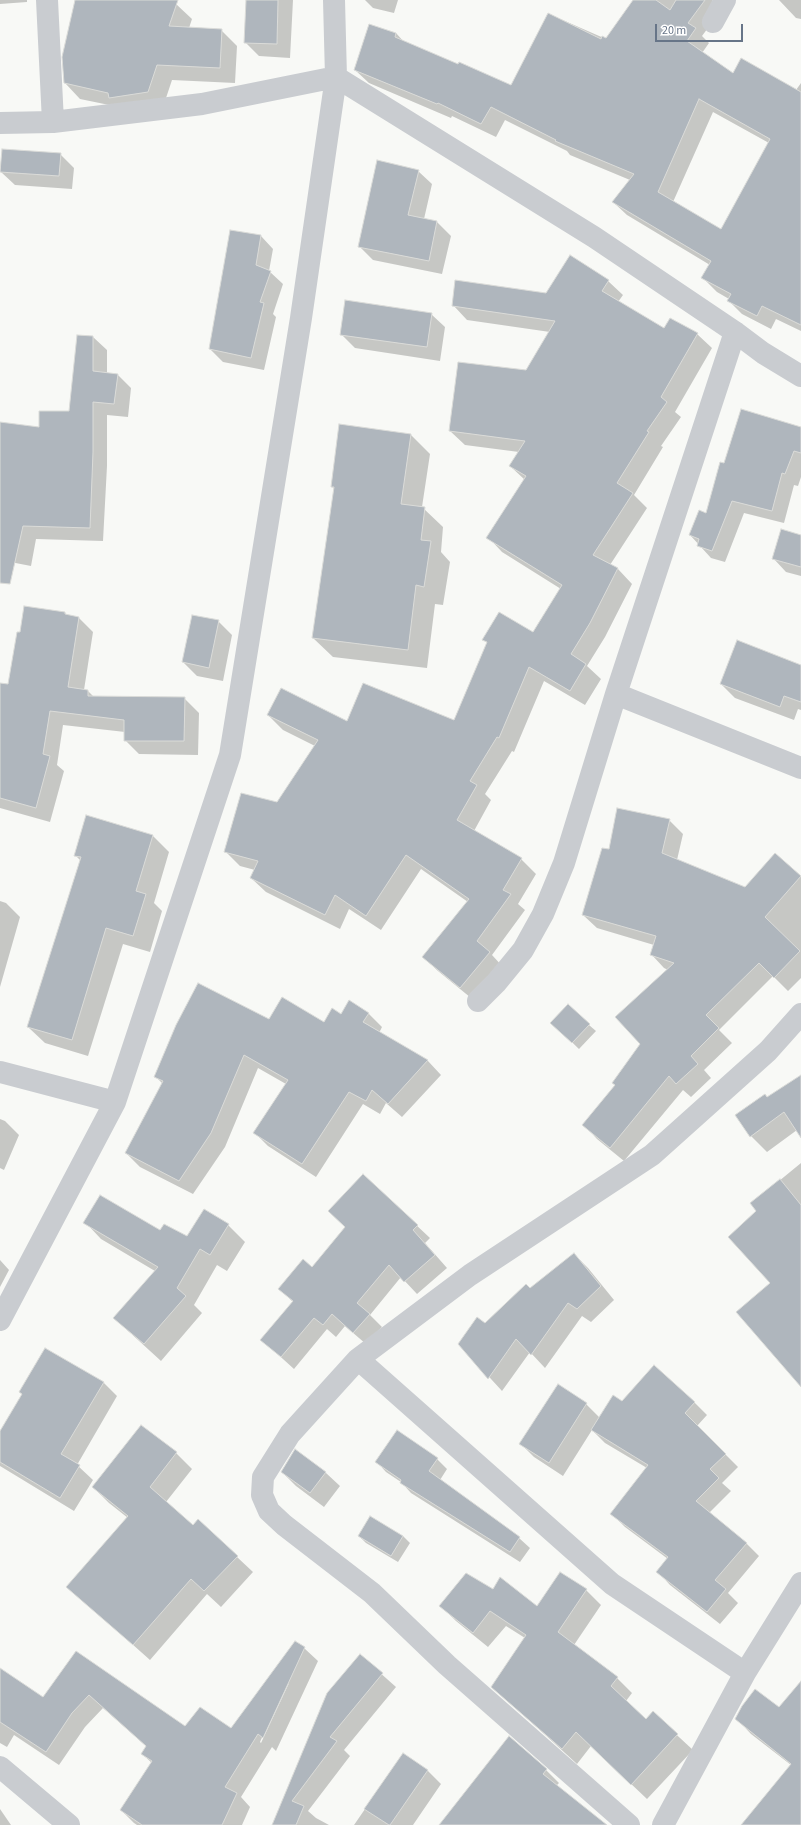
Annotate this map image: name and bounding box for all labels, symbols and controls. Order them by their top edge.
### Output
scale bar [657,16,745,42]
text: 20 m [662,22,686,39]

